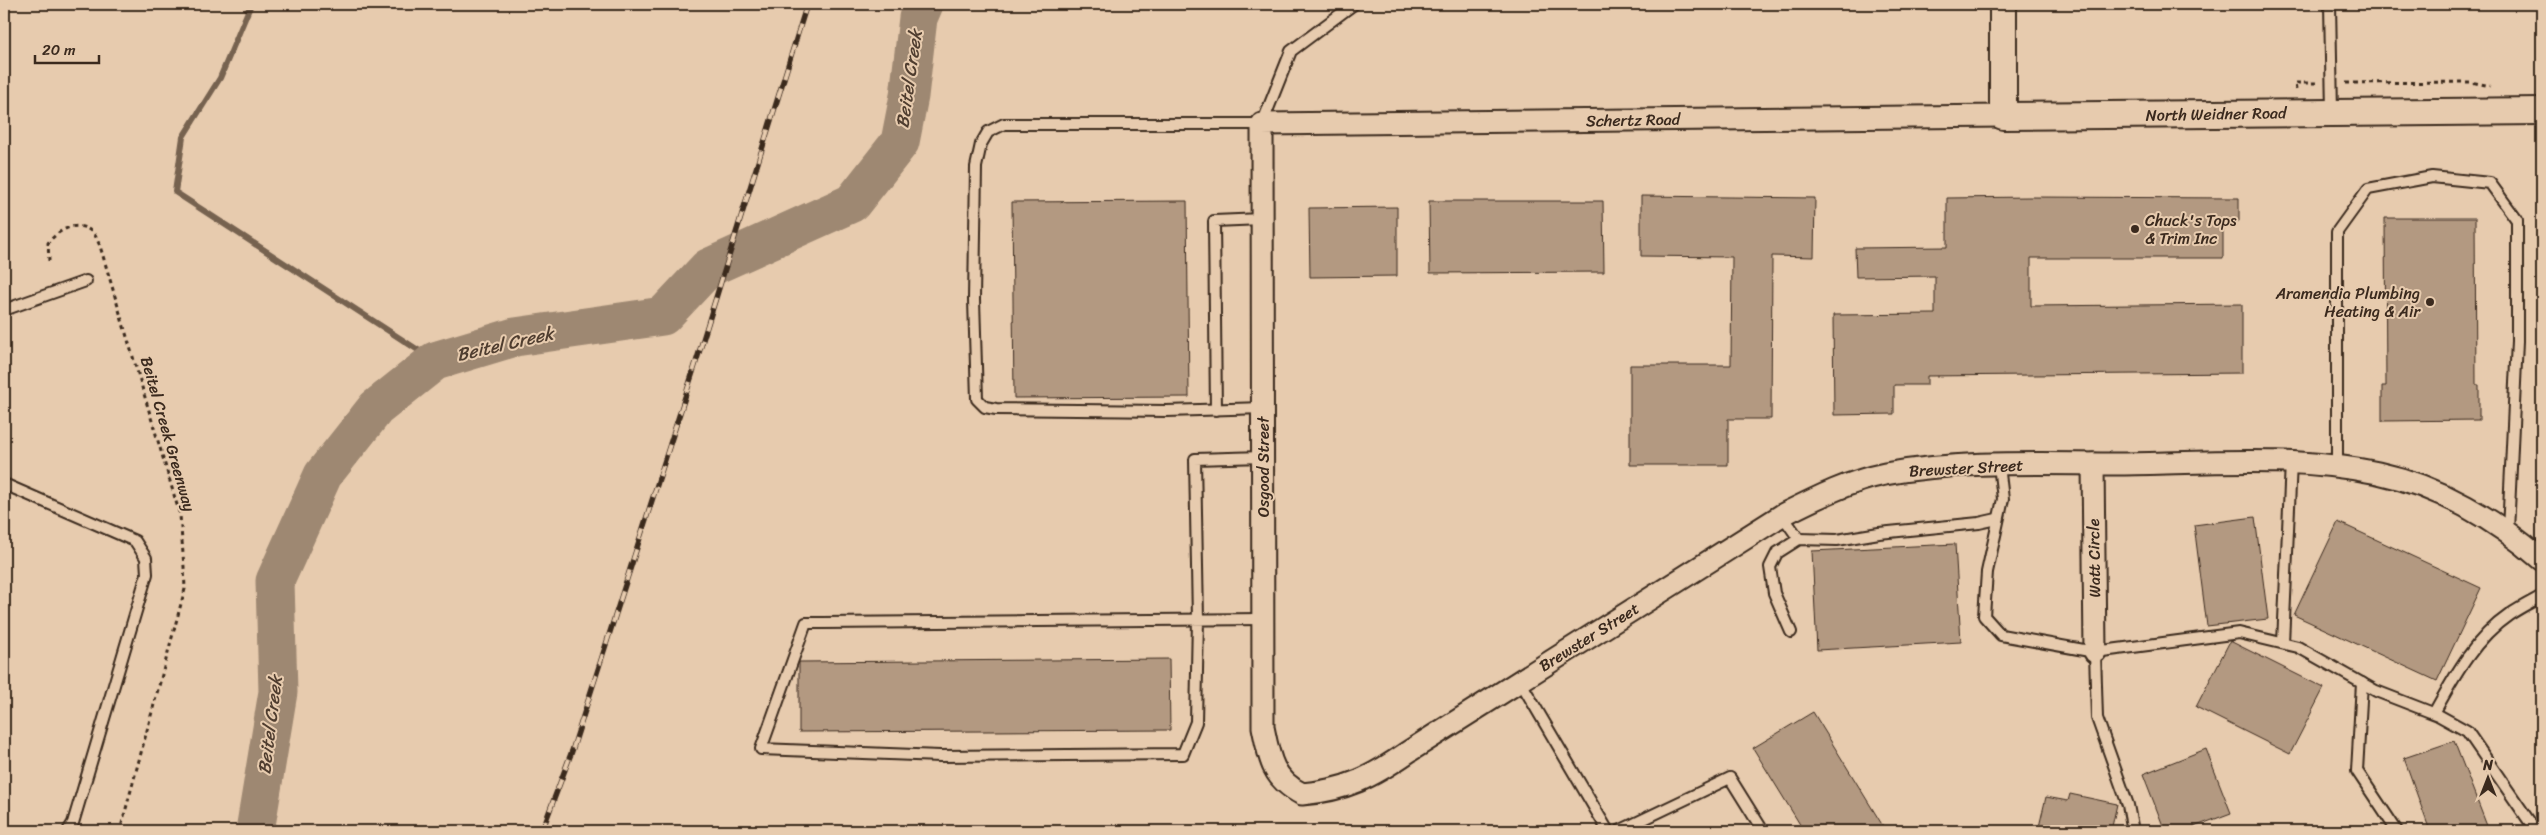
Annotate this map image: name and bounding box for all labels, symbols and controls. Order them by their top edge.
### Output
water label: Beitel Creek [886,26,932,130]
scale bar [35,32,99,64]
text: 20 m [42,37,76,63]
street label: North Weidner Road [2145,98,2288,130]
street label: Schertz Road [1586,105,1682,135]
place label: Chuck's Tops & Trim Inc [2145,206,2237,253]
marker: Chuck's Tops & Trim Inc [2129,223,2141,235]
place label: Aramendia Plumbing Heating & Air [2275,279,2421,326]
marker: Aramendia Plumbing Heating & Air [2424,296,2436,308]
water label: Beitel Creek [453,317,559,371]
street label: Beitel Creek Greenway [132,353,204,516]
street label: Osgood Street [1249,416,1278,517]
street label: Brewster Street [1908,451,2024,485]
street label: Watt Circle [2079,518,2109,598]
street label: Brewster Street [1533,594,1645,680]
water label: Beitel Creek [248,672,292,776]
north arrow [2464,752,2514,802]
text: N [2482,753,2493,778]

